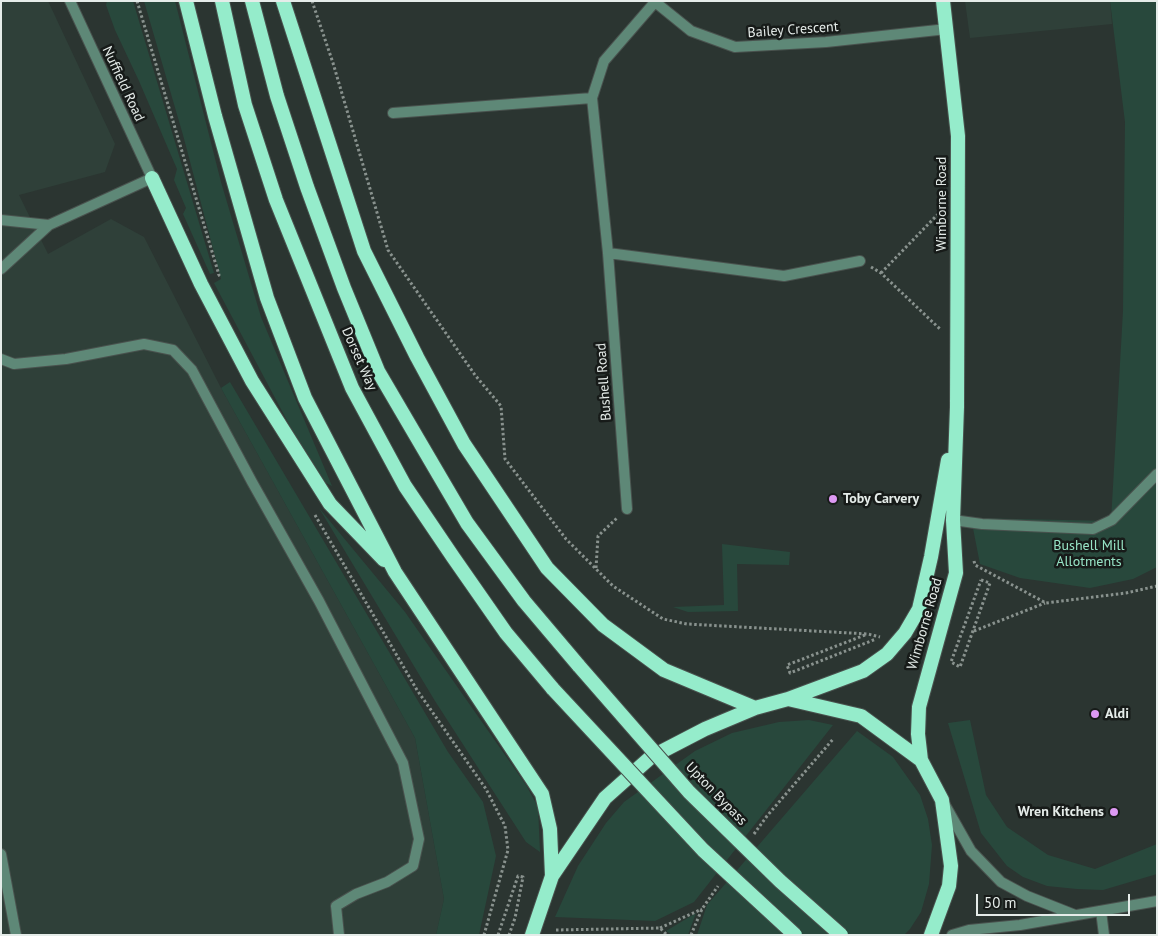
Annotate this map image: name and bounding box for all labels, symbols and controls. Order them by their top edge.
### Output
street label: Bailey Crescent [747,18,839,42]
street label: Nuffield Road [98,44,148,124]
street label: Wimborne Road [934,157,950,251]
street label: Dorset Way [338,325,380,393]
street label: Bushell Road [593,343,615,421]
place label: Toby Carvery [843,491,919,507]
marker: Toby Carvery [827,493,839,505]
park label: Bushell Mill Allotments [1053,538,1125,570]
street label: Wimborne Road [904,576,946,672]
place label: Aldi [1105,706,1129,722]
marker: Aldi [1089,708,1101,720]
street label: Upton Bypass [682,759,750,829]
place label: Wren Kitchens [1018,804,1104,820]
marker: Wren Kitchens [1108,806,1120,818]
scale bar [978,884,1132,916]
text: 50 m [984,893,1017,912]

